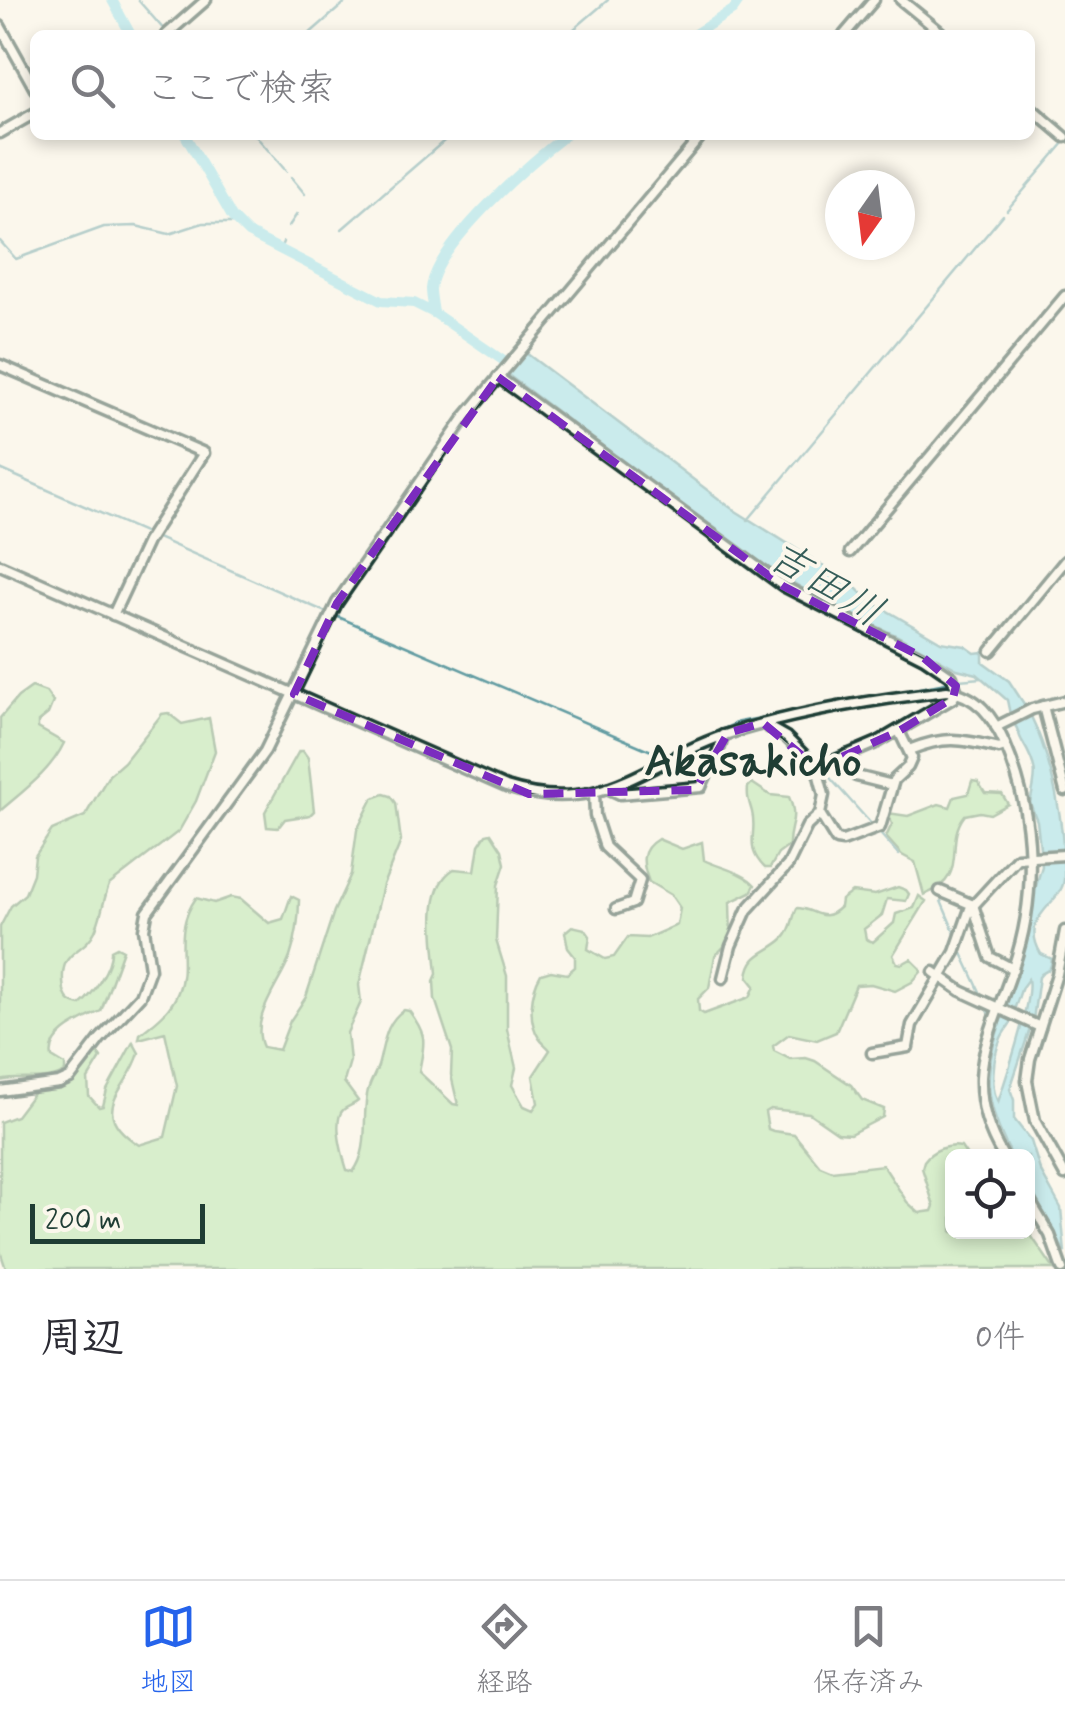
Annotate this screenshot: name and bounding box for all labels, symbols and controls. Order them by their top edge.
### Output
search box [30,30,1035,140]
icon: search [65,58,120,113]
text: ここで検索 [145,65,335,114]
north arrow [825,170,915,260]
water label: 吉田川 [757,529,893,641]
district label: Akasakicho [644,733,862,792]
map controls [945,1149,1035,1239]
button: locate [945,1149,1035,1239]
scale bar [30,1199,205,1244]
text: 200 m [45,1203,121,1240]
text: 周辺 [40,1312,124,1367]
text: 0件 [975,1317,1025,1359]
tab: 地図 [140,1599,196,1702]
tab: 経路 [476,1599,533,1702]
tab: 保存済み [813,1599,925,1702]

